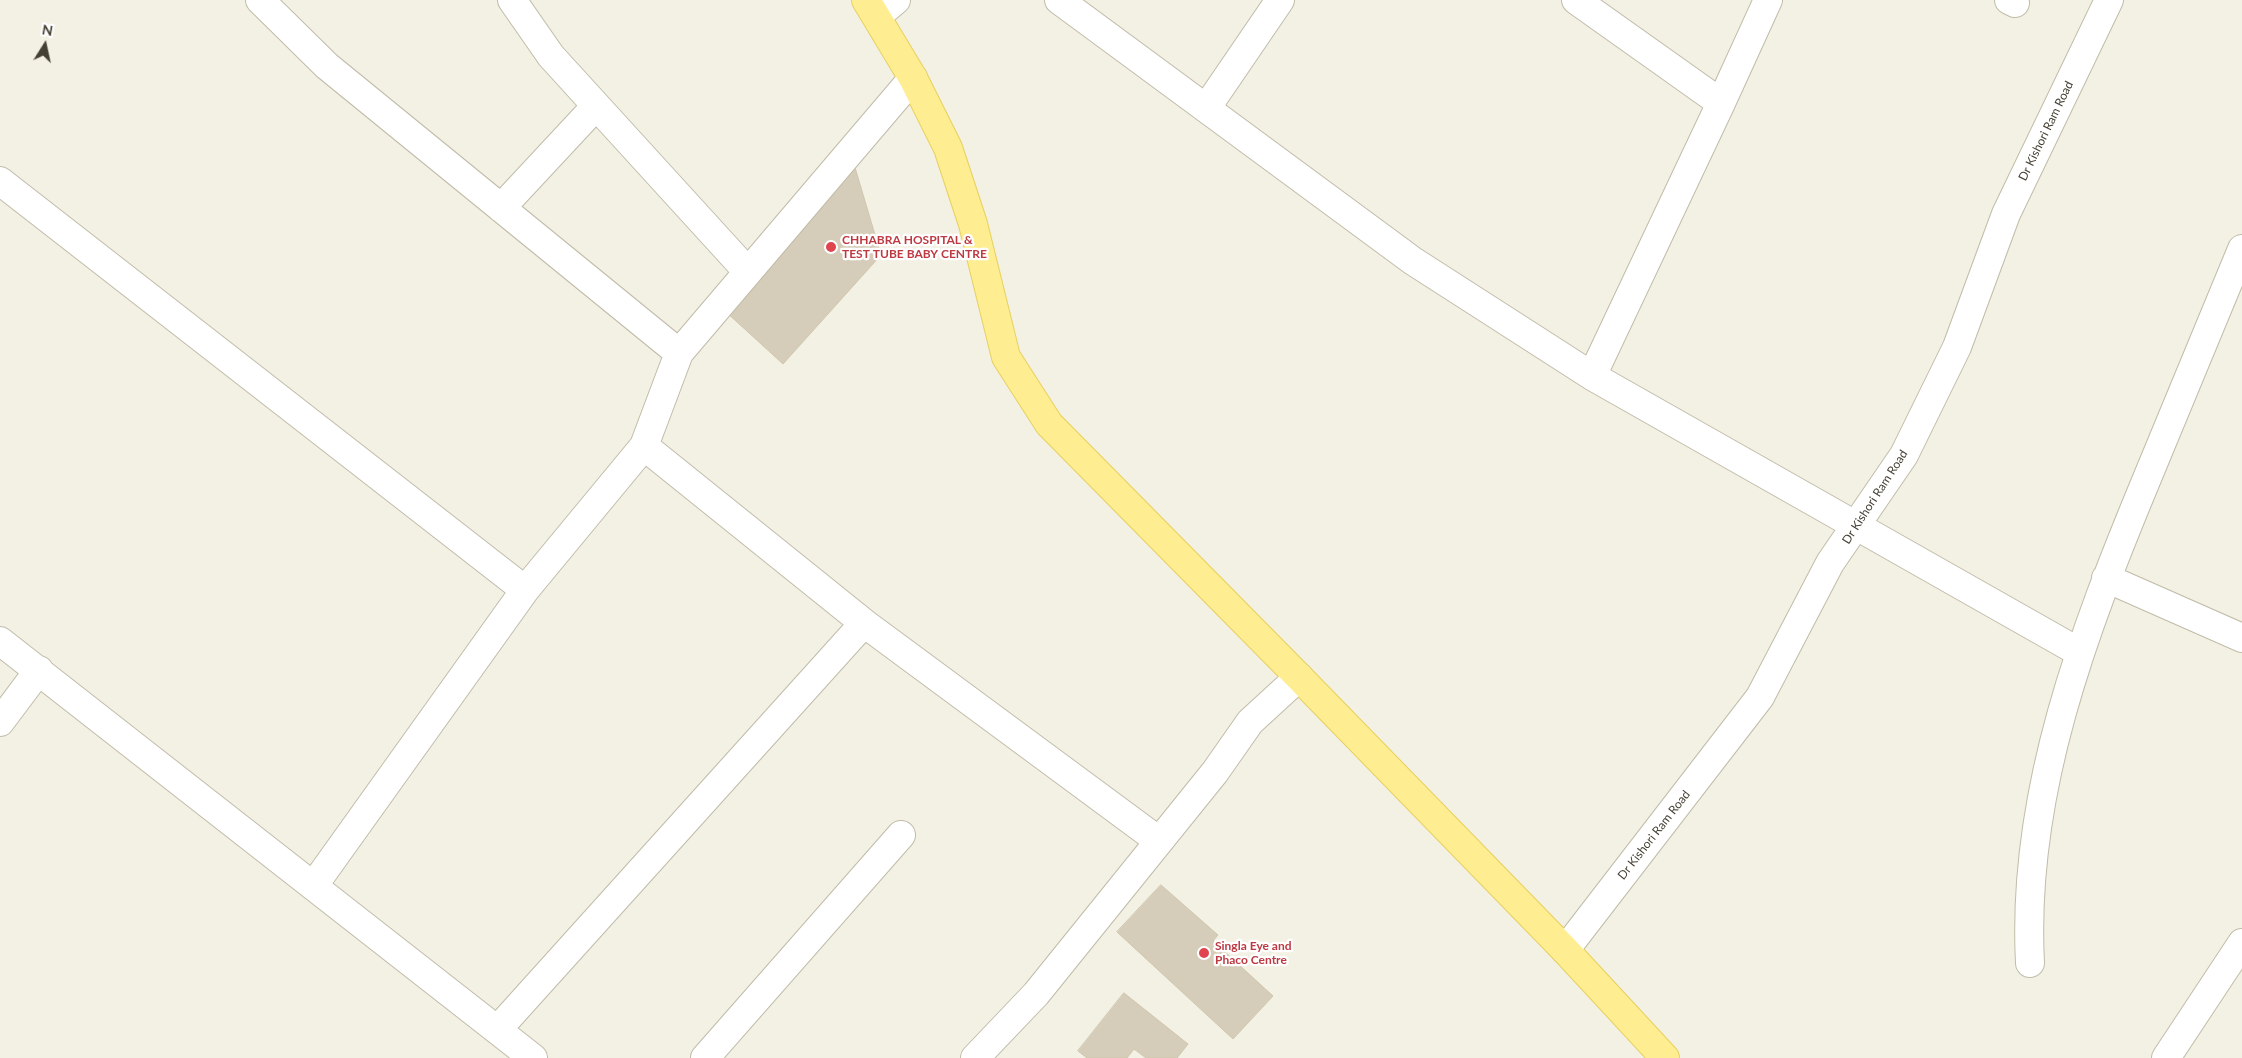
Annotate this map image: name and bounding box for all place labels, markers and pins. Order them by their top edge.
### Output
place label: CHHABRA HOSPITAL & TEST TUBE BABY CENTRE [842,233,987,261]
marker: CHHABRA HOSPITAL & TEST TUBE BABY CENTRE [824,240,838,254]
place label: Singla Eye and Phaco Centre [1215,939,1292,967]
marker: Singla Eye and Phaco Centre [1197,946,1211,960]

